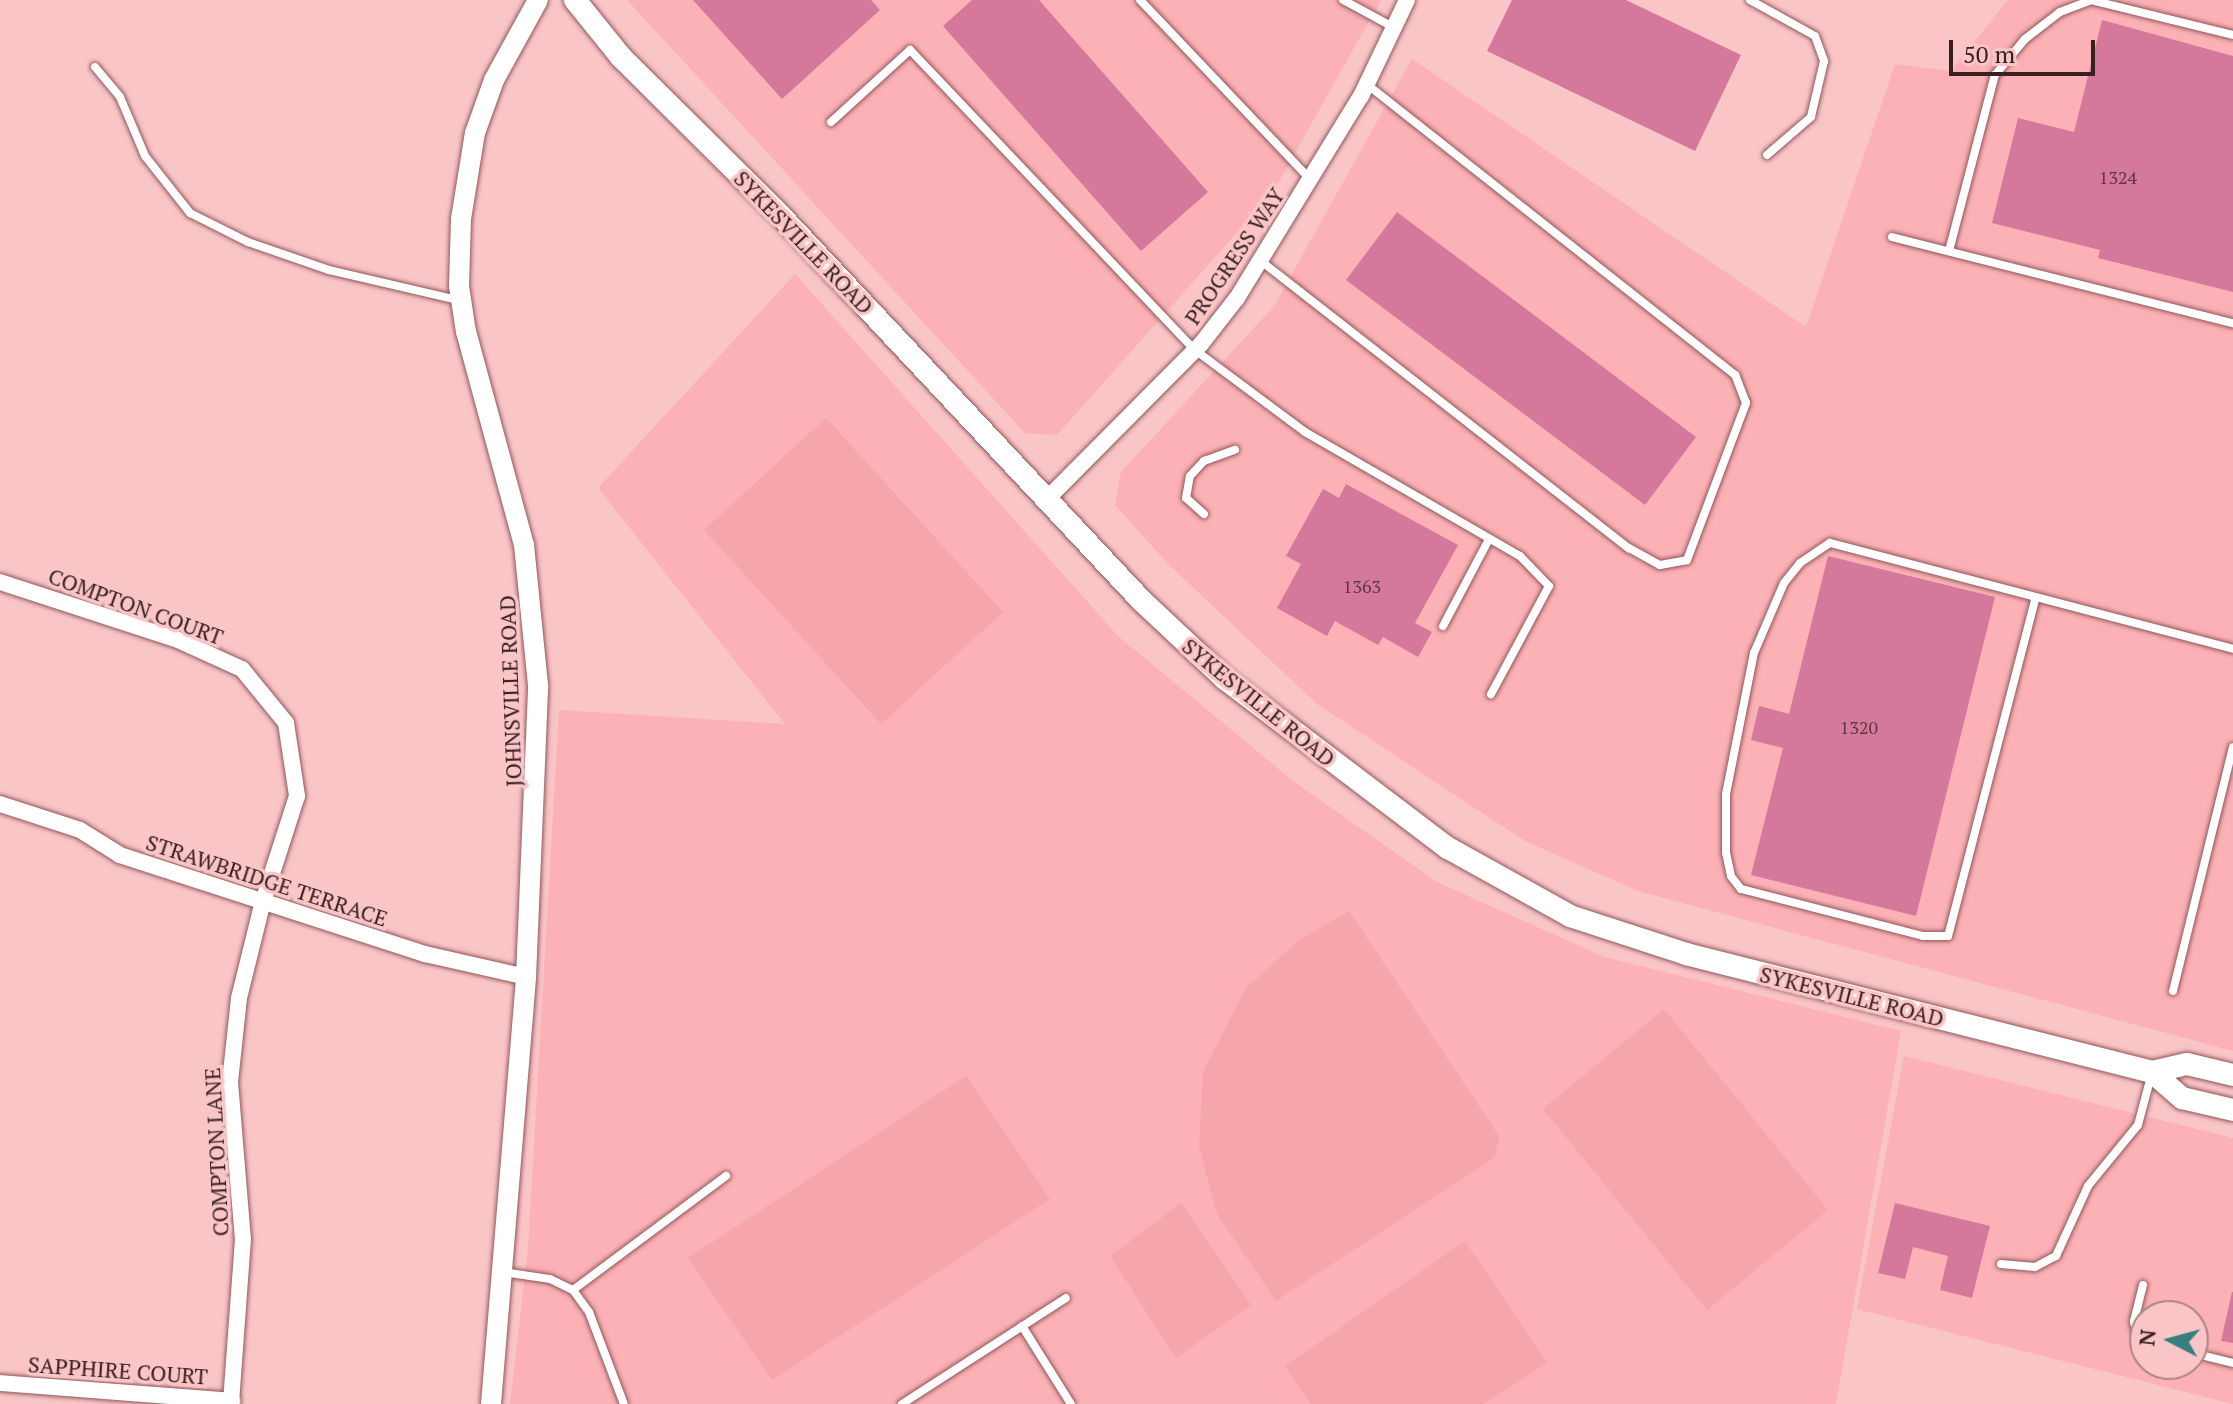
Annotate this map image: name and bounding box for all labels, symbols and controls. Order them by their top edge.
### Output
scale bar [1953,24,2099,74]
text: 50 m [1963,38,2015,70]
street label: SYKESVILLE ROAD [729,165,879,319]
house number: 1324 [2099,166,2137,188]
street label: PROGRESS WAY [1179,183,1289,329]
street label: COMPTON COURT [45,562,227,650]
house number: 1363 [1343,575,1381,597]
street label: JOHNSVILLE ROAD [493,595,527,787]
street label: SYKESVILLE ROAD [1177,632,1341,772]
house number: 1320 [1840,716,1878,738]
street label: STRAWBRIDGE TERRACE [143,828,391,932]
street label: SYKESVILLE ROAD [1757,960,1947,1032]
street label: COMPTON LANE [198,1067,234,1237]
north arrow [2129,1300,2209,1380]
text: N [2131,1328,2162,1347]
street label: SAPPHIRE COURT [27,1351,209,1389]

